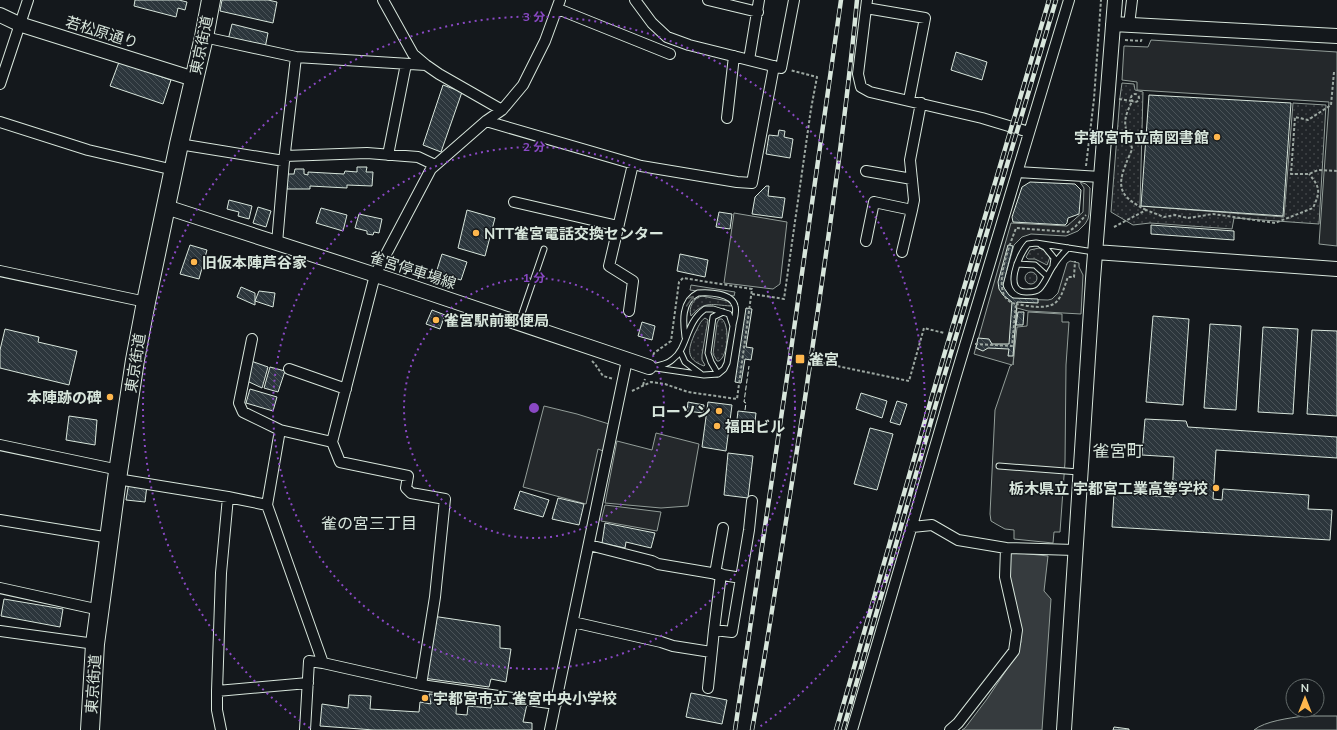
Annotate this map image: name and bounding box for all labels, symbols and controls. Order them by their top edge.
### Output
text: 3 分 [523,9,545,24]
street label: 若松原通り [63,12,141,52]
street label: 東京街道 [185,14,217,76]
place label: 宇都宮市立南図書館 [1074,128,1209,147]
marker: 宇都宮市立南図書館 [1212,132,1222,142]
text: 2 分 [523,139,545,154]
place label: NTT雀宮電話交換センター [484,224,664,243]
marker: NTT雀宮電話交換センター [471,228,481,238]
street label: 雀宮停車場線 [367,247,459,293]
place label: 旧仮本陣芦谷家 [202,253,307,272]
marker: 旧仮本陣芦谷家 [189,257,199,267]
text: 1 分 [523,270,545,285]
one-way arrow [686,296,694,307]
place label: 雀宮駅前郵便局 [444,311,549,330]
marker: 雀宮駅前郵便局 [431,315,441,325]
street label: 東京街道 [121,332,149,394]
place label: 雀宮 [809,350,839,369]
marker: 雀宮 [794,353,806,365]
place label: 本陣跡の碑 [27,388,102,407]
marker: 本陣跡の碑 [105,392,115,402]
centre of rings [527,401,541,415]
place label: ローソン [651,402,711,421]
marker: ローソン [714,406,724,416]
place label: 福田ビル [724,417,785,436]
marker: 福田ビル [712,421,722,431]
district label: 雀宮町 [1093,440,1144,461]
place label: 栃木県立 宇都宮工業高等学校 [1009,479,1208,498]
marker: 栃木県立 宇都宮工業高等学校 [1211,483,1221,493]
district label: 雀の宮三丁目 [321,513,417,533]
street label: 東京街道 [81,653,105,715]
north arrow [1285,678,1325,718]
text: N [1301,681,1309,695]
place label: 宇都宮市立 雀宮中央小学校 [433,689,617,708]
marker: 宇都宮市立 雀宮中央小学校 [420,693,430,703]

